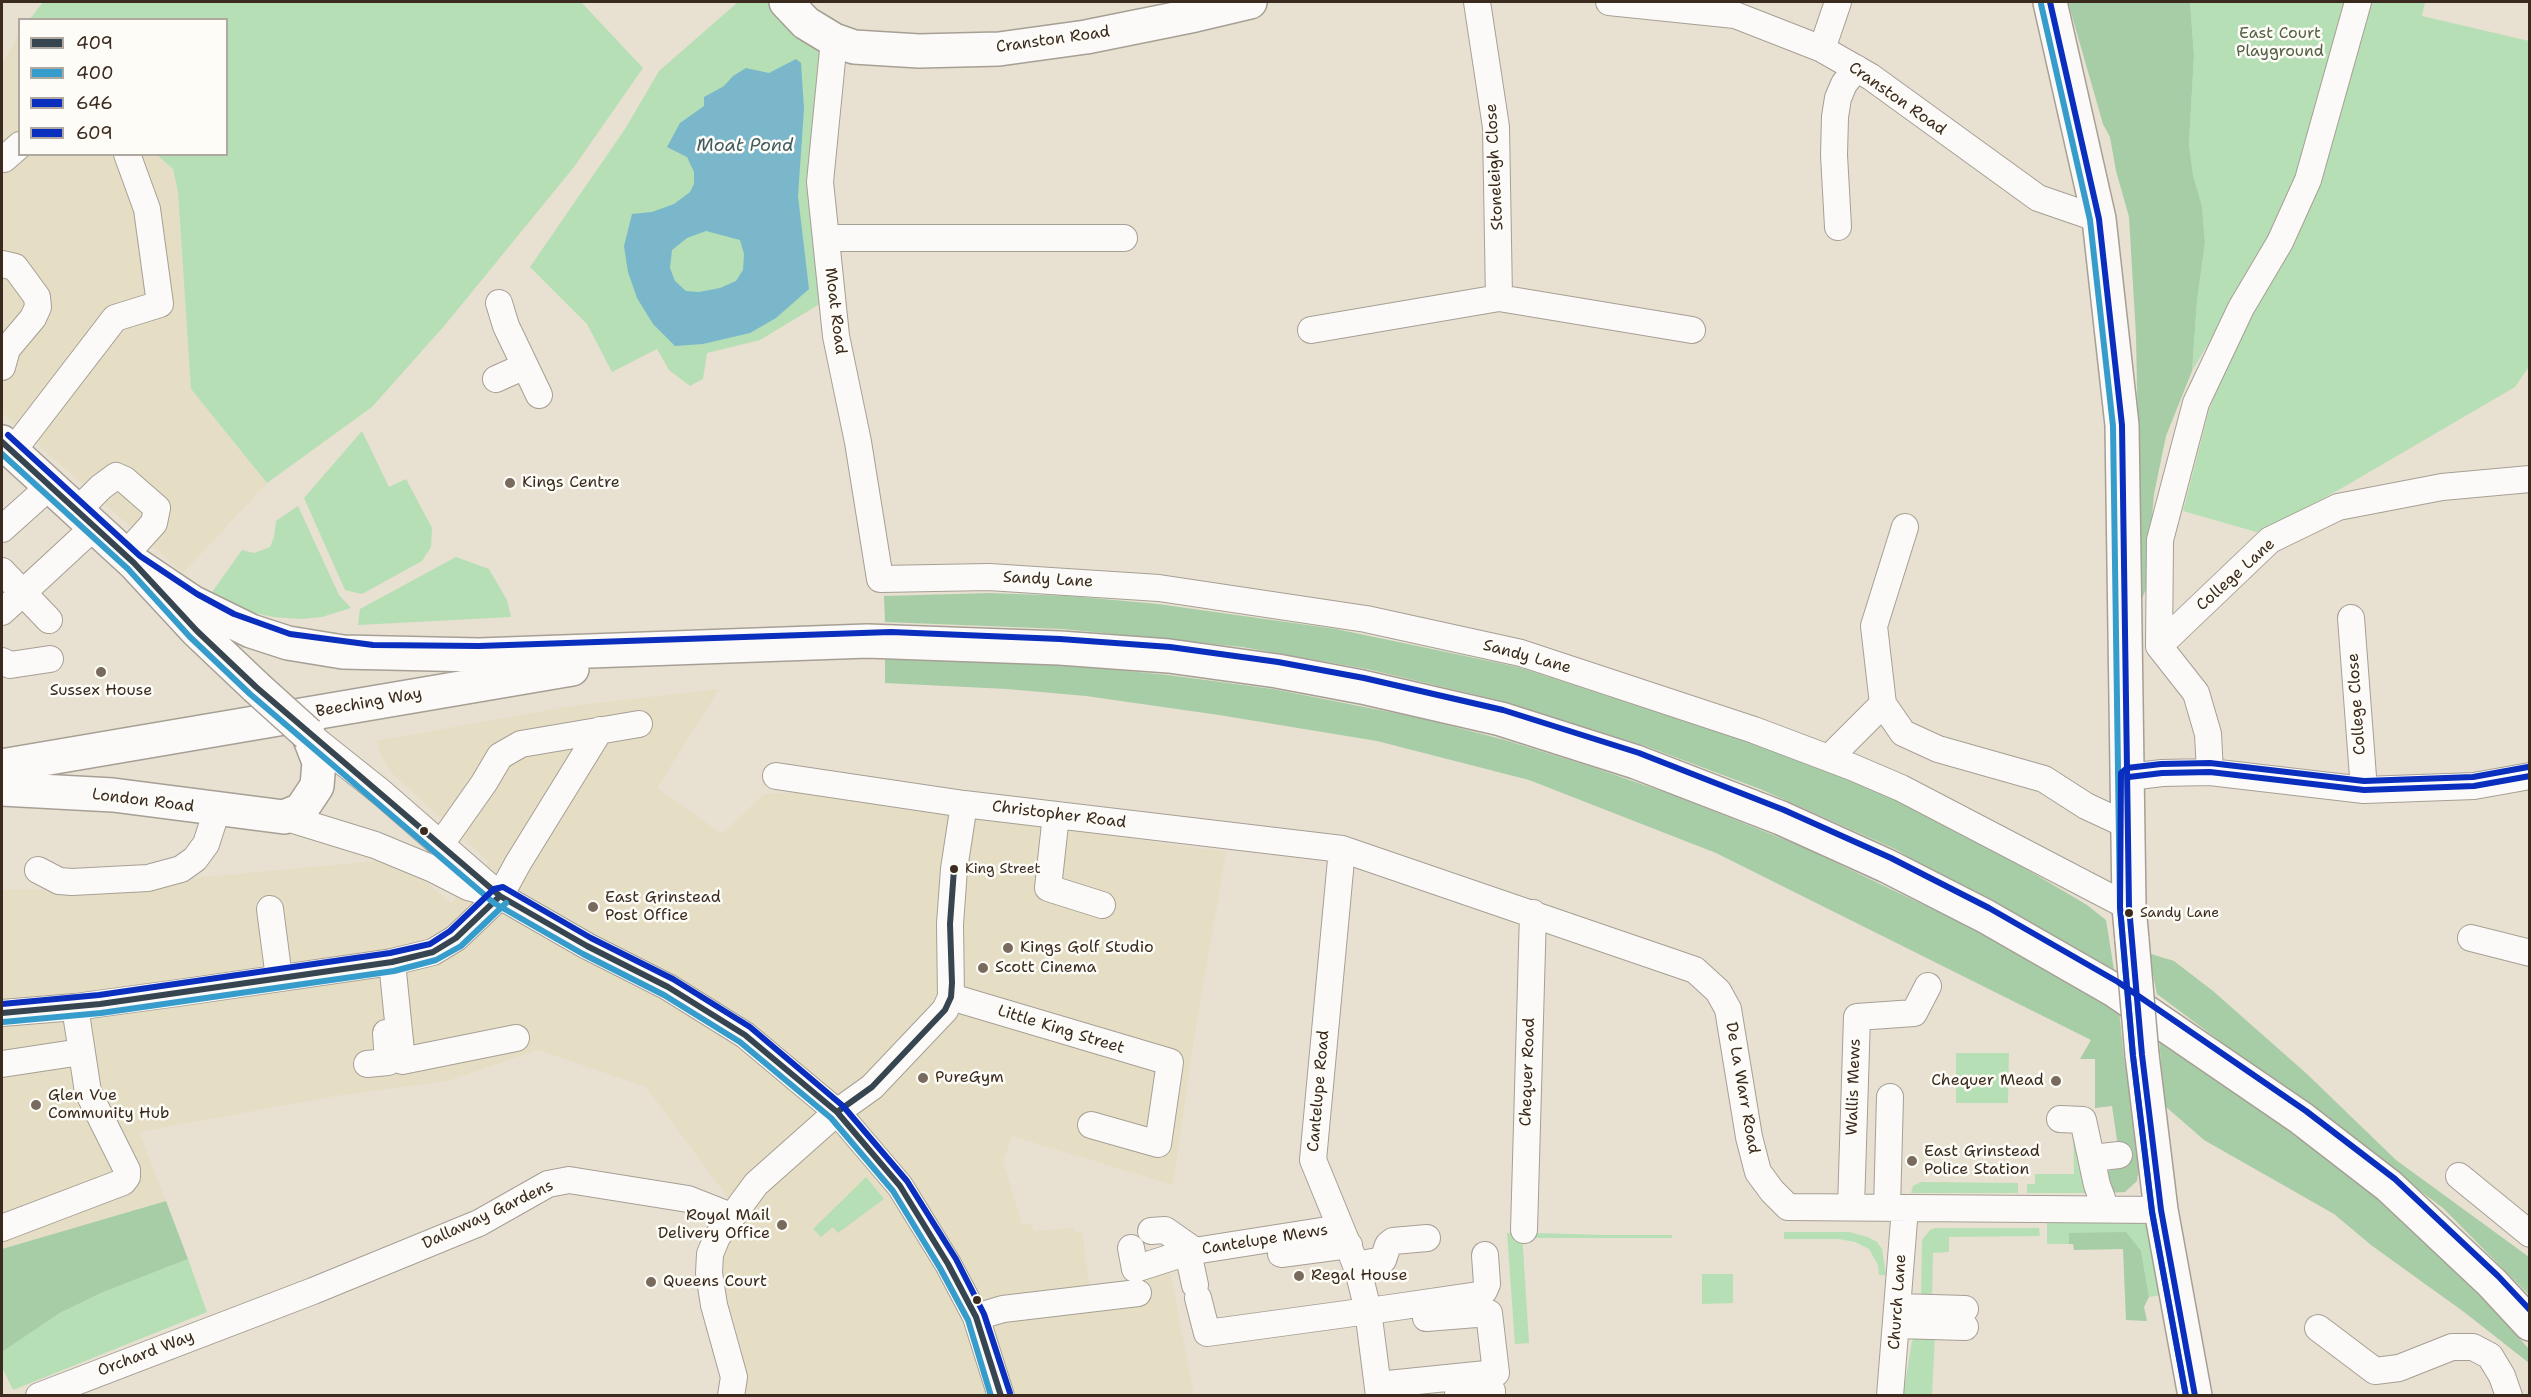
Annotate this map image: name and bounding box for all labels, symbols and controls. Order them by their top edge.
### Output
legend [18,18,228,156]
street label: Cranston Road [995,23,1111,57]
park label: East Court Playground [2236,24,2324,62]
text: 409 [76,31,113,55]
street label: Cranston Road [1845,58,1949,140]
text: 400 [76,61,114,85]
text: 646 [76,91,113,115]
street label: Stoneleigh Close [1482,103,1508,231]
text: 609 [76,121,113,145]
water label: Moat Pond [697,135,793,157]
street label: Moat Road [820,267,850,355]
place label: Kings Centre [522,473,620,493]
marker: Kings Centre [503,476,517,490]
street label: College Lane [2193,535,2279,615]
street label: Sandy Lane [1002,568,1094,592]
street label: Sandy Lane [1481,636,1573,678]
street label: College Close [2344,652,2370,756]
marker: Sussex House [94,665,108,679]
place label: Sussex House [50,681,152,701]
street label: Beeching Way [314,684,424,722]
street label: London Road [91,785,195,817]
street label: Christopher Road [991,797,1127,833]
unlabelled marker [418,825,430,837]
place label: King Street [965,861,1041,877]
marker: King Street [948,863,960,875]
place label: East Grinstead Post Office [605,888,721,926]
marker: East Grinstead Post Office [586,900,600,914]
place label: Sandy Lane [2140,905,2219,921]
marker: Sandy Lane [2123,907,2135,919]
place label: Kings Golf Studio [1020,938,1154,958]
marker: Kings Golf Studio [1001,941,1015,955]
place label: Scott Cinema [995,958,1096,978]
marker: Scott Cinema [976,961,990,975]
street label: Little King Street [995,1002,1127,1058]
street label: Chequer Road [1517,1017,1539,1127]
street label: De La Warr Road [1721,1021,1763,1155]
street label: Cantelupe Road [1304,1029,1334,1153]
street label: Wallis Mews [1843,1038,1865,1136]
place label: PureGym [935,1068,1004,1088]
marker: PureGym [916,1071,930,1085]
place label: Chequer Mead [1931,1071,2044,1091]
marker: Chequer Mead [2049,1074,2063,1088]
place label: Glen Vue Community Hub [48,1086,169,1124]
marker: Glen Vue Community Hub [29,1098,43,1112]
place label: East Grinstead Police Station [1924,1142,2040,1180]
marker: East Grinstead Police Station [1905,1154,1919,1168]
street label: Dallaway Gardens [419,1176,557,1254]
place label: Royal Mail Delivery Office [658,1206,770,1244]
marker: Royal Mail Delivery Office [775,1218,789,1232]
street label: Cantelupe Mews [1200,1221,1330,1259]
street label: Church Lane [1885,1254,1911,1350]
place label: Regal House [1311,1266,1407,1286]
marker: Regal House [1292,1269,1306,1283]
place label: Queens Court [663,1272,767,1292]
marker: Queens Court [644,1275,658,1289]
unlabelled marker [971,1294,983,1306]
street label: Orchard Way [95,1327,197,1381]

